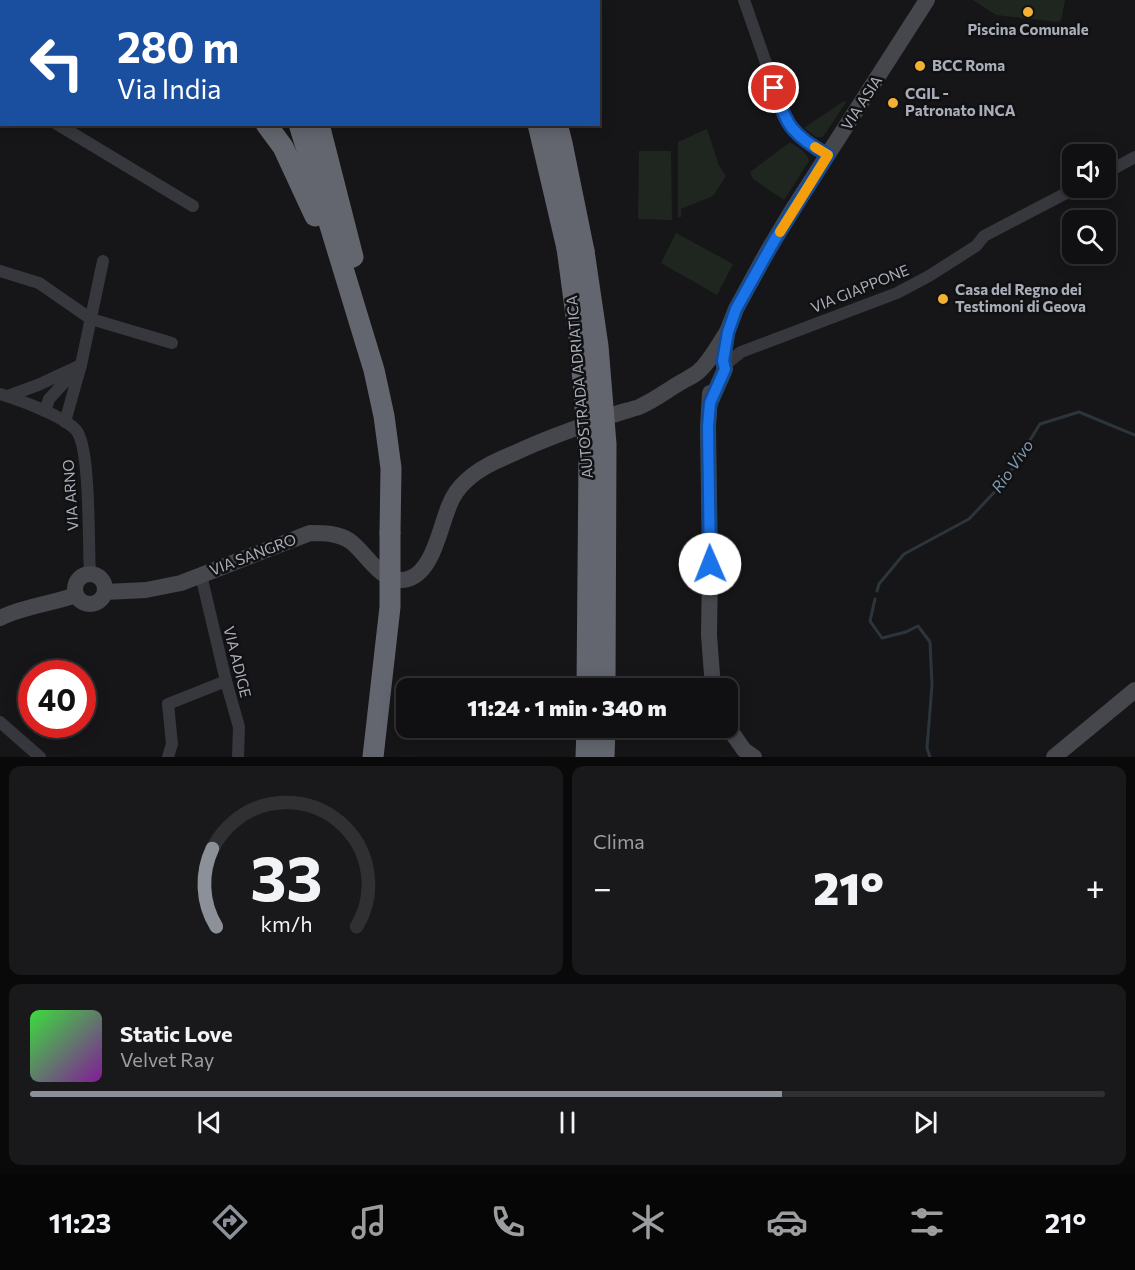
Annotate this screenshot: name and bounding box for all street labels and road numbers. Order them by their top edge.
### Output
street label: VIA ASIA [837,72,885,133]
street label: VIA GIAPPONE [808,260,912,316]
street label: AUTOSTRADA ADRIATICA [562,295,596,479]
street label: VIA ARNO [59,459,81,531]
street label: VIA SANGRO [207,529,298,579]
street label: VIA ADIGE [220,624,256,700]

